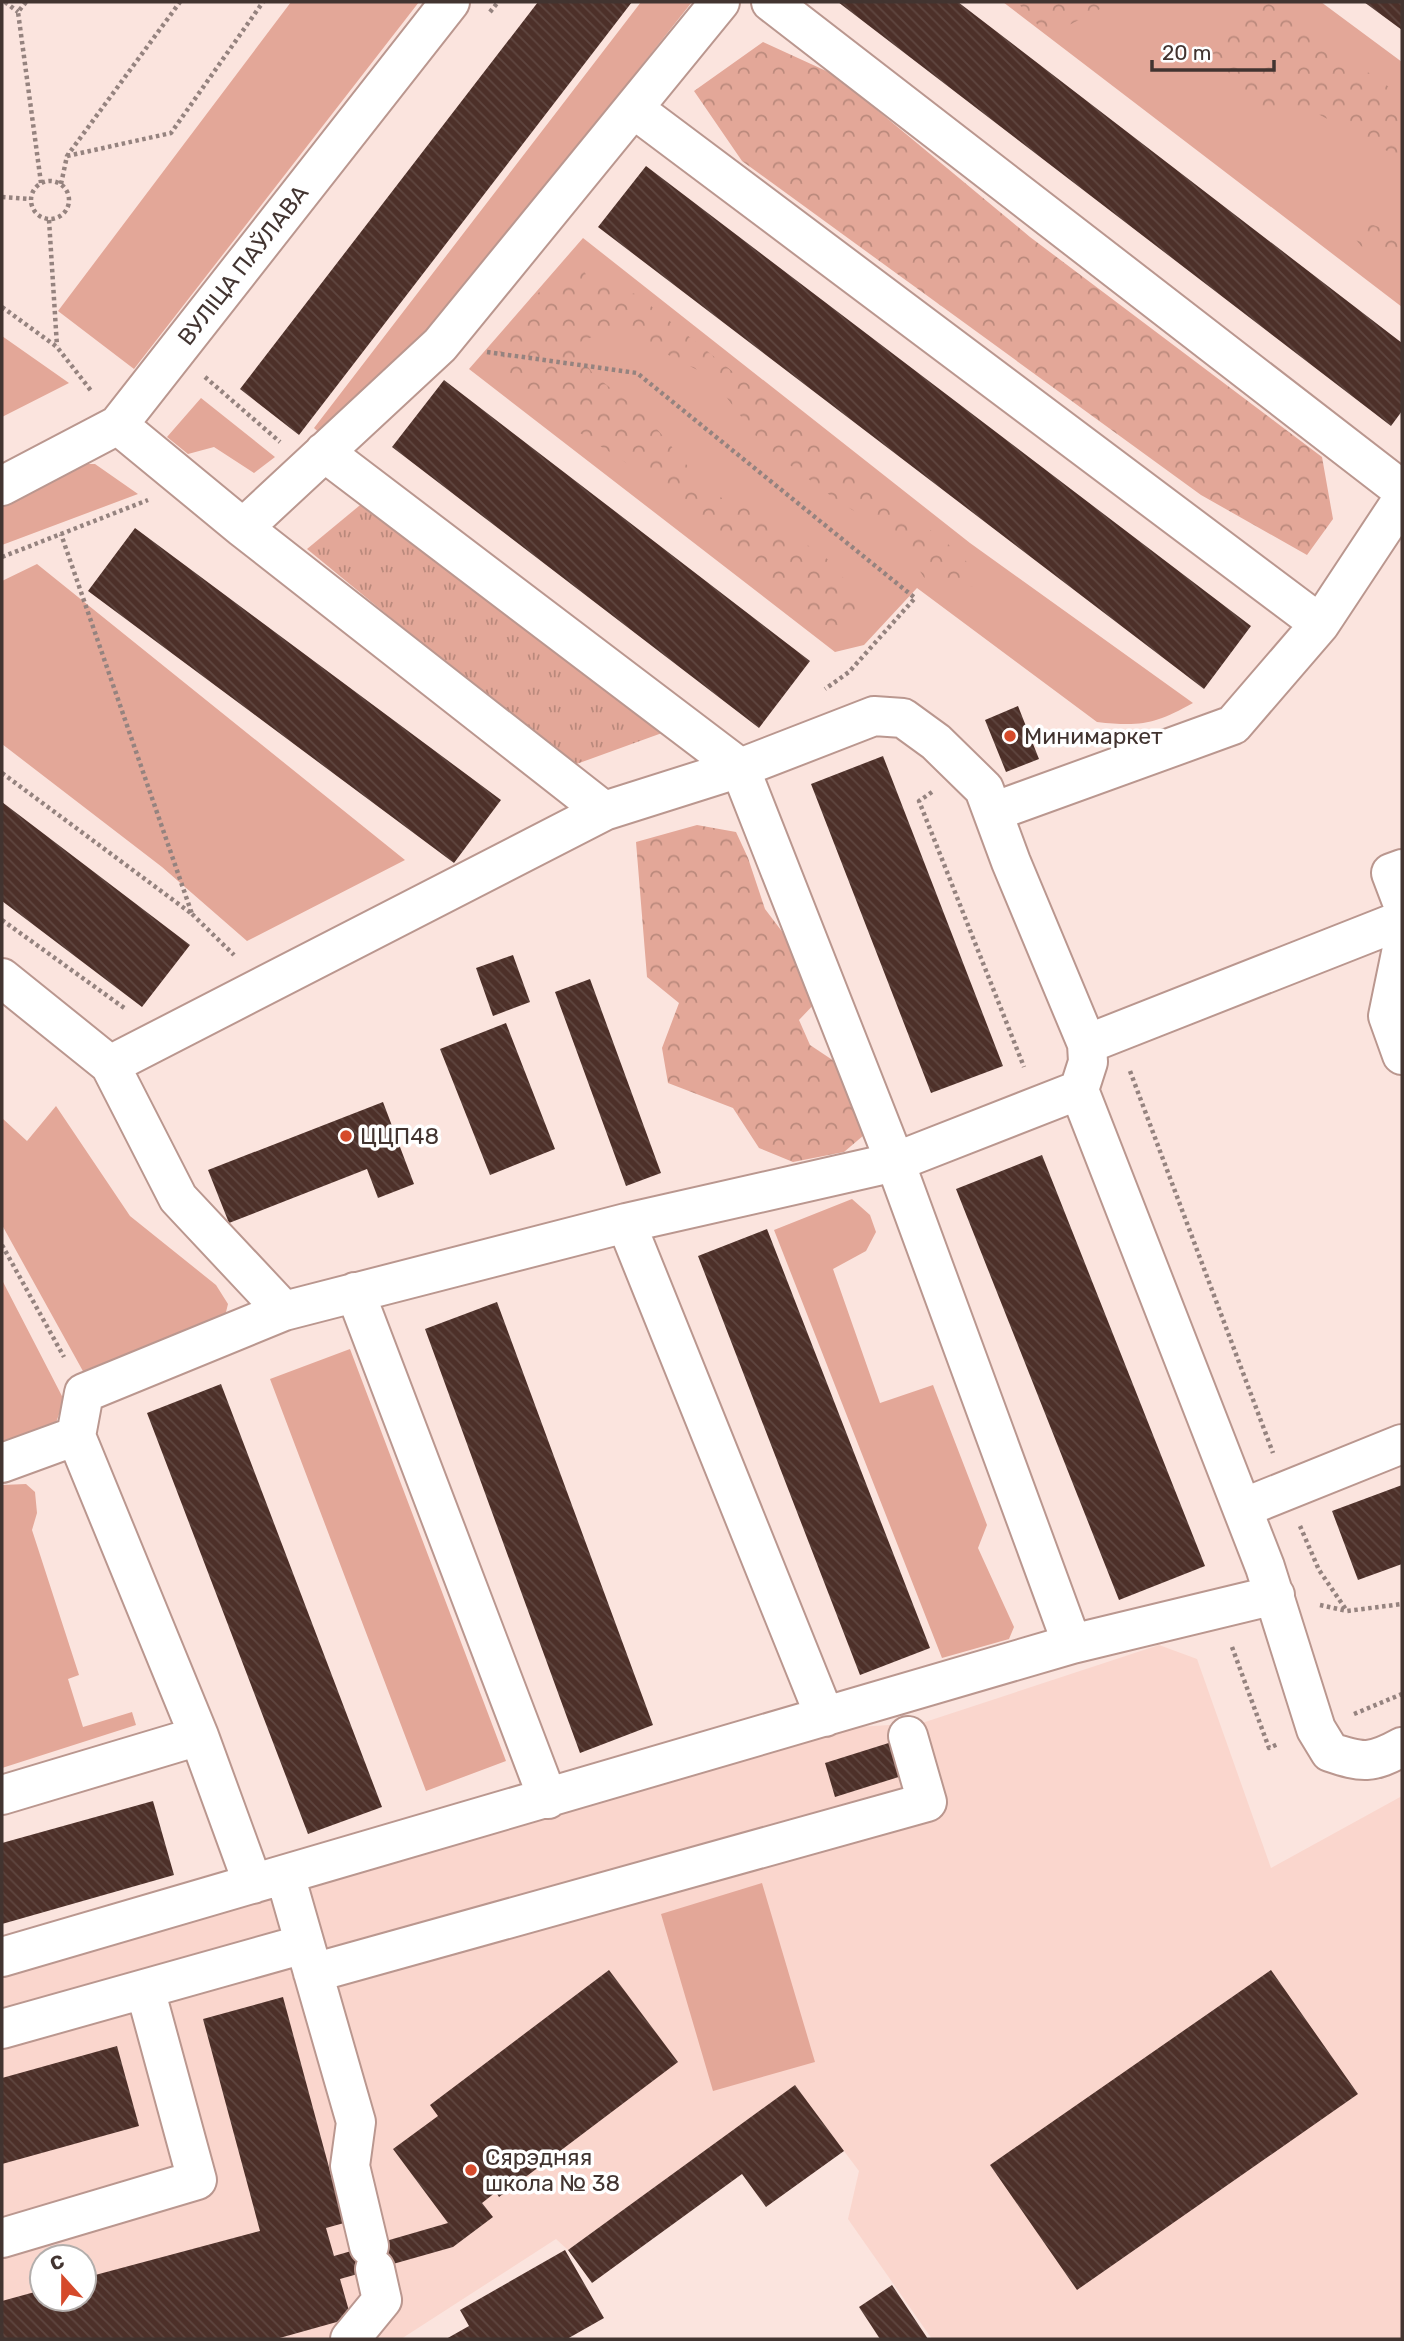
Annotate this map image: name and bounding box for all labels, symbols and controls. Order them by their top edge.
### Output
scale bar [1152,28,1274,72]
text: 20 m [1162,40,1211,65]
street label: ВУЛІЦА ПАЎЛАВА [172,179,314,351]
place label: Минимаркет [1024,722,1163,750]
marker: Минимаркет [1002,728,1018,744]
place label: ЦЦП48 [360,1122,439,1150]
marker: ЦЦП48 [338,1128,354,1144]
place label: Сярэдняя школа № 38 [485,2143,620,2197]
marker: Сярэдняя школа № 38 [463,2162,479,2178]
north arrow [28,2243,98,2313]
text: С [47,2249,67,2276]

